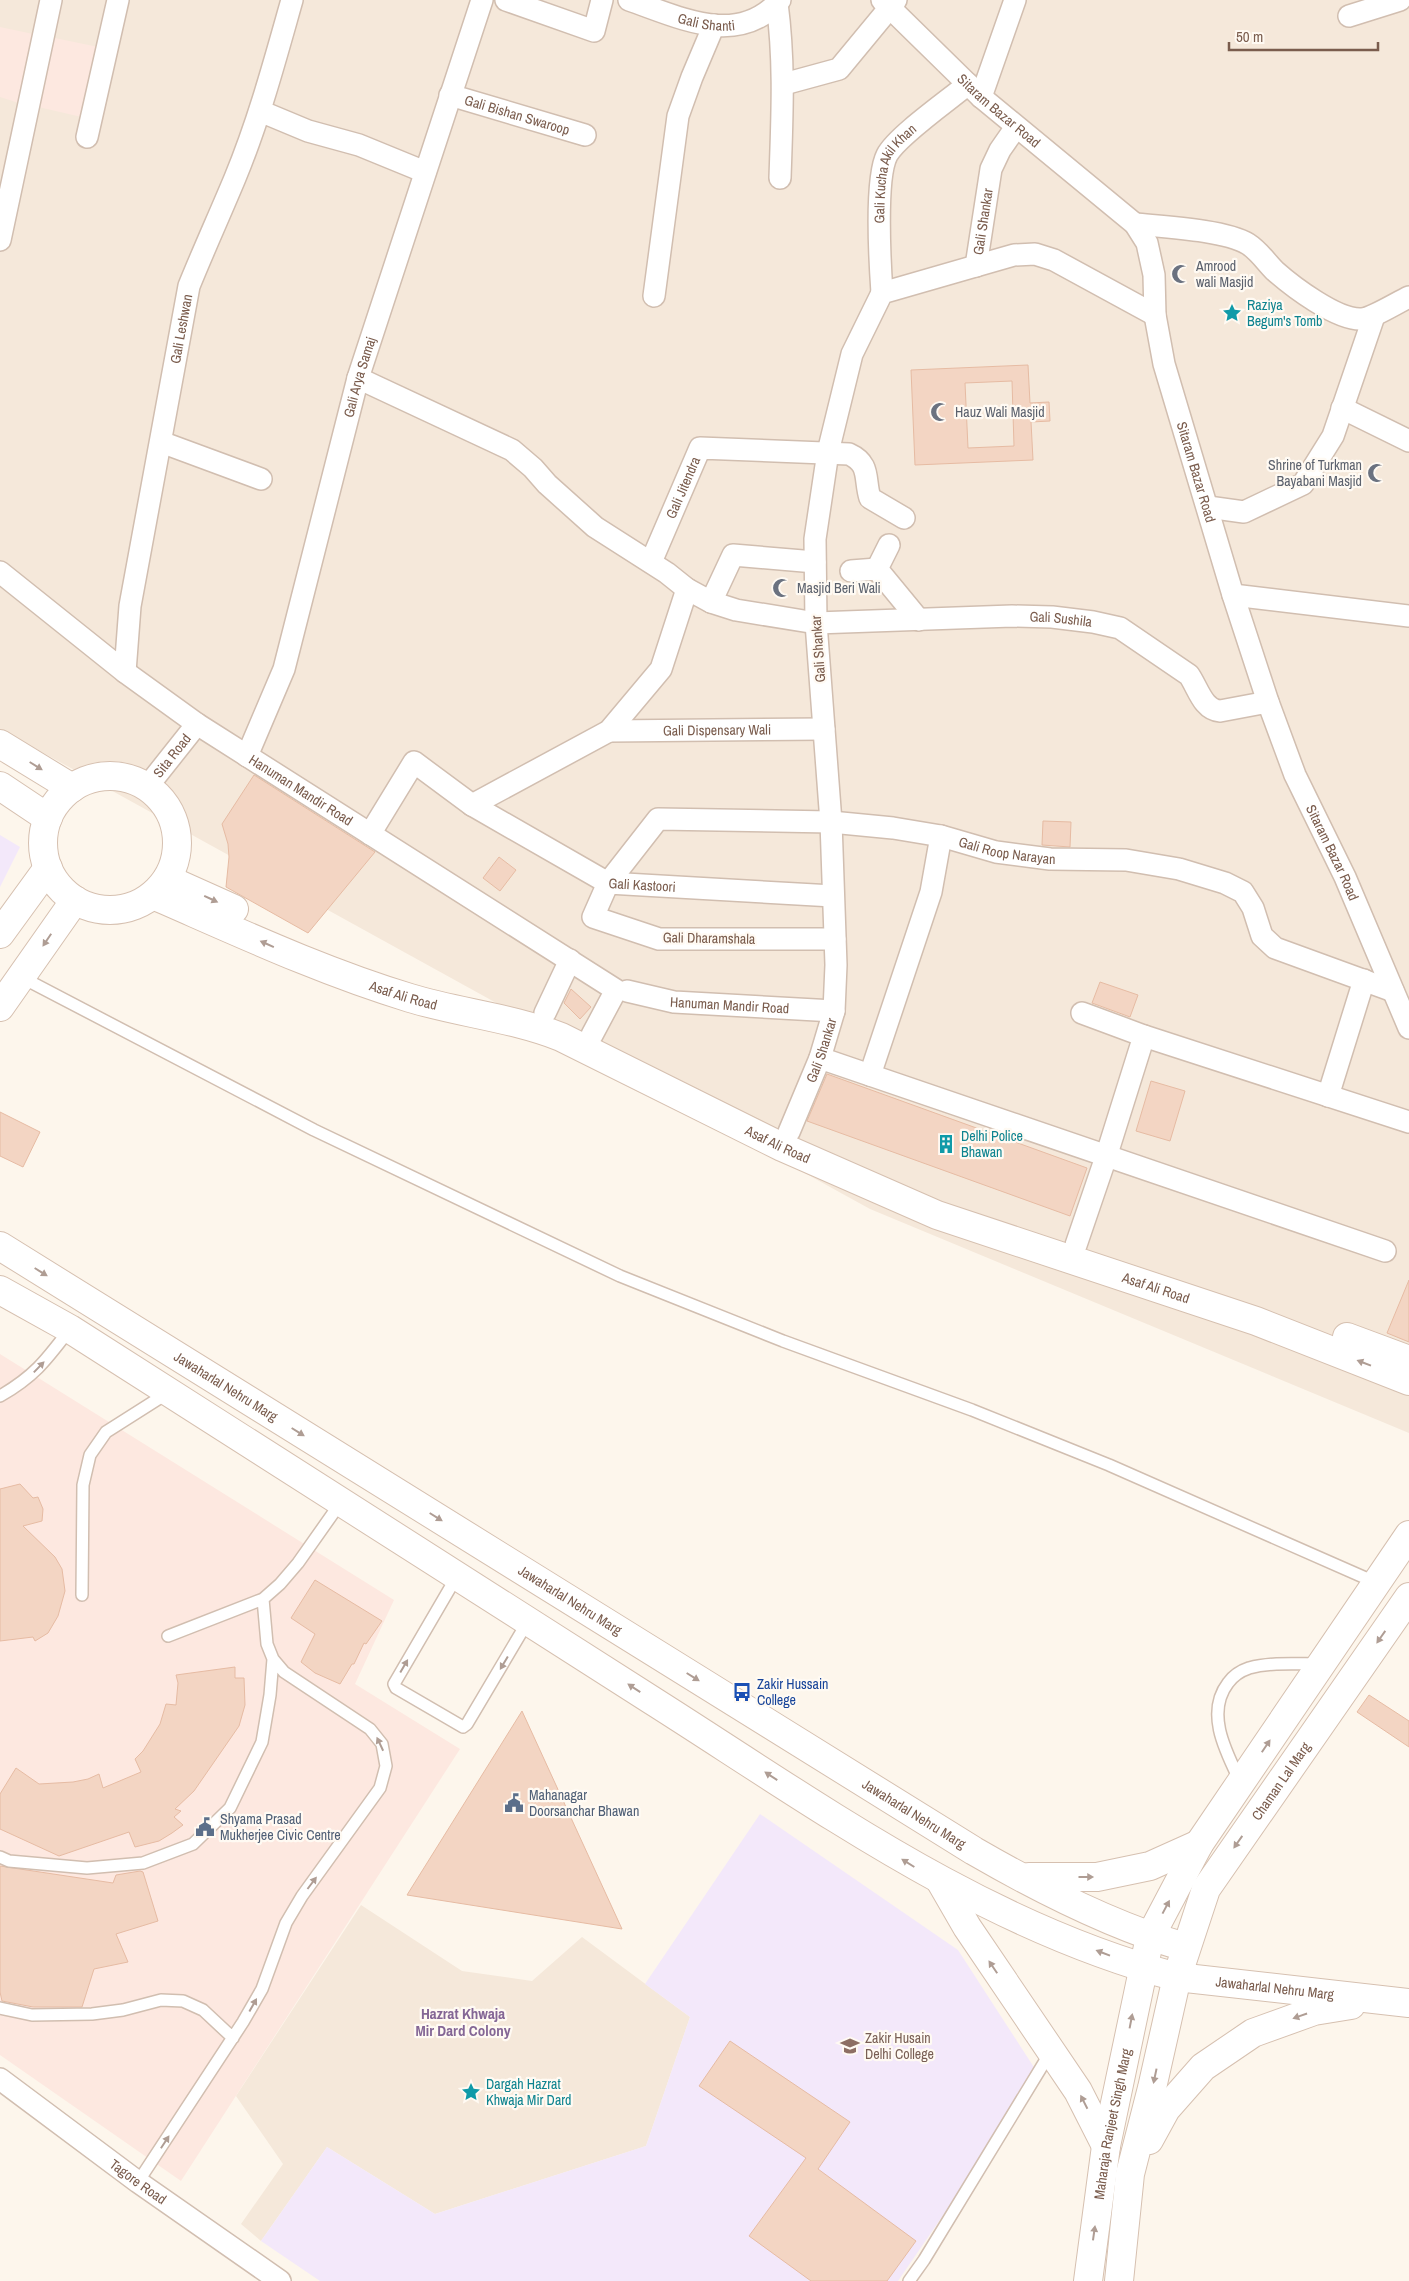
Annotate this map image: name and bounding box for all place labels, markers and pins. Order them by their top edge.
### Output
place label: Amrood wali Masjid [1195,257,1253,291]
mosque icon: Amrood wali Masjid [1170,263,1192,285]
place label: Raziya Begum's Tomb [1247,296,1322,330]
place icon: Raziya Begum's Tomb [1221,302,1243,324]
mosque icon: Hauz Wali Masjid [929,401,951,423]
place label: Hauz Wali Masjid [955,403,1045,421]
place label: Shrine of Turkman Bayabani Masjid [1268,456,1362,490]
mosque icon: Shrine of Turkman Bayabani Masjid [1366,462,1388,484]
mosque icon: Masjid Beri Wali [771,577,793,599]
place label: Masjid Beri Wali [797,579,881,597]
place label: Delhi Police Bhawan [961,1127,1023,1161]
building icon: Delhi Police Bhawan [935,1133,957,1155]
place label: Zakir Hussain College [757,1675,828,1709]
bus stop icon: Zakir Hussain College [731,1681,753,1703]
place label: Mahanagar Doorsanchar Bhawan [529,1786,639,1820]
public building icon: Mahanagar Doorsanchar Bhawan [503,1792,525,1814]
place label: Shyama Prasad Mukherjee Civic Centre [220,1810,341,1844]
public building icon: Shyama Prasad Mukherjee Civic Centre [194,1816,216,1838]
place label: Zakir Husain Delhi College [865,2029,934,2063]
school or university icon: Zakir Husain Delhi College [839,2035,861,2057]
place label: Dargah Hazrat Khwaja Mir Dard [486,2075,571,2109]
place icon: Dargah Hazrat Khwaja Mir Dard [460,2081,482,2103]

